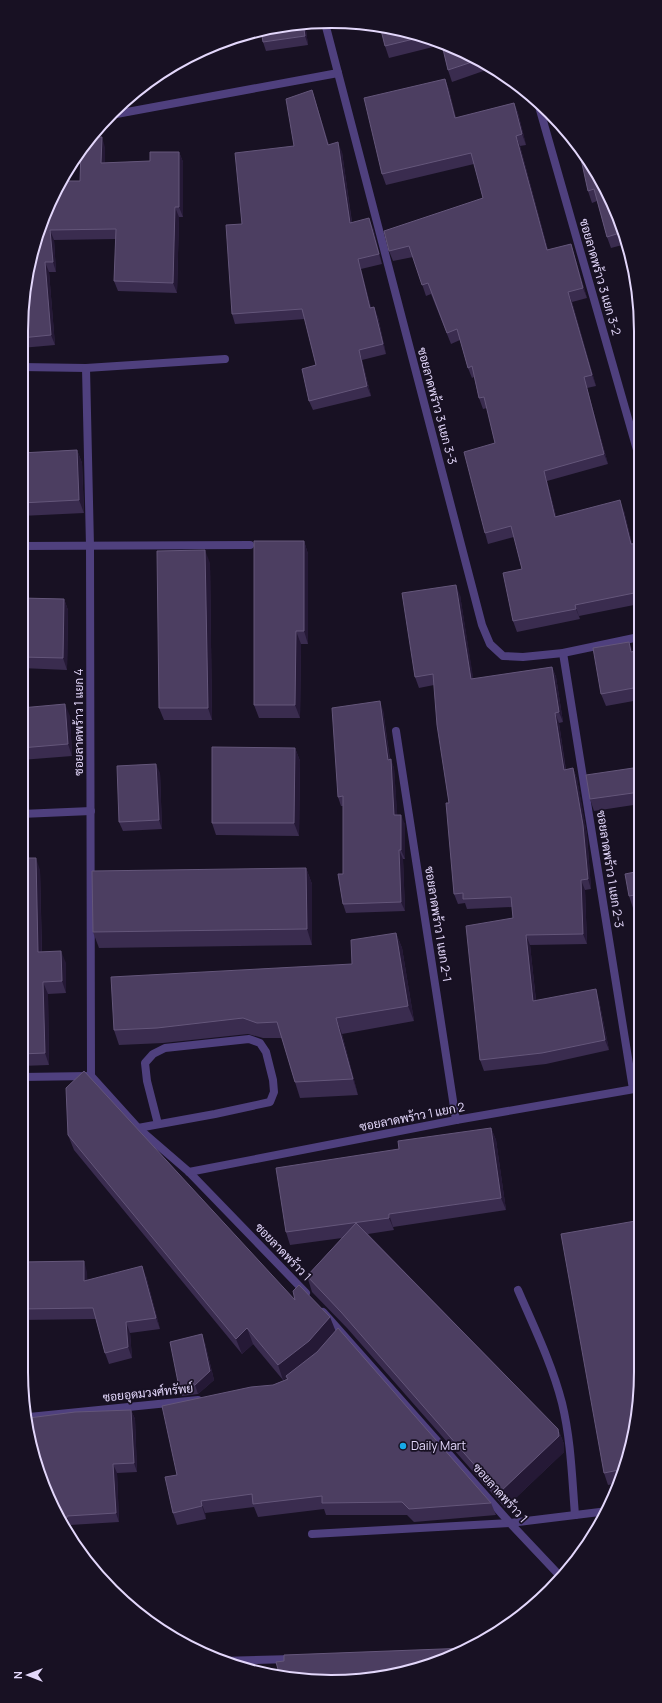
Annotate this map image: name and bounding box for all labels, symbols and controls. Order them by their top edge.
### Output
street label: ซอยลาดพร้าว 3 แยก 3-2 [576,217,625,337]
street label: ซอยลาดพร้าว 3 แยก 3-3 [414,345,461,466]
street label: ซอยลาดพร้าว 1 แยก 4 [70,668,87,776]
street label: ซอยลาดพร้าว 1 แยก 2-3 [593,809,628,929]
street label: ซอยลาดพร้าว 1 แยก 2-1 [421,865,456,983]
street label: ซอยลาดพร้าว 1 แยก 2 [358,1098,466,1135]
street label: ซอยลาดพร้าว 1 [251,1219,315,1284]
street label: ซอยอุดมวงศ์ทรัพย์ [102,1379,194,1407]
place label: Daily Mart [411,1437,466,1454]
marker: Daily Mart [398,1441,408,1451]
street label: ซอยลาดพร้าว 1 [469,1459,532,1526]
north arrow [8,1655,48,1695]
text: N [10,1671,25,1679]

